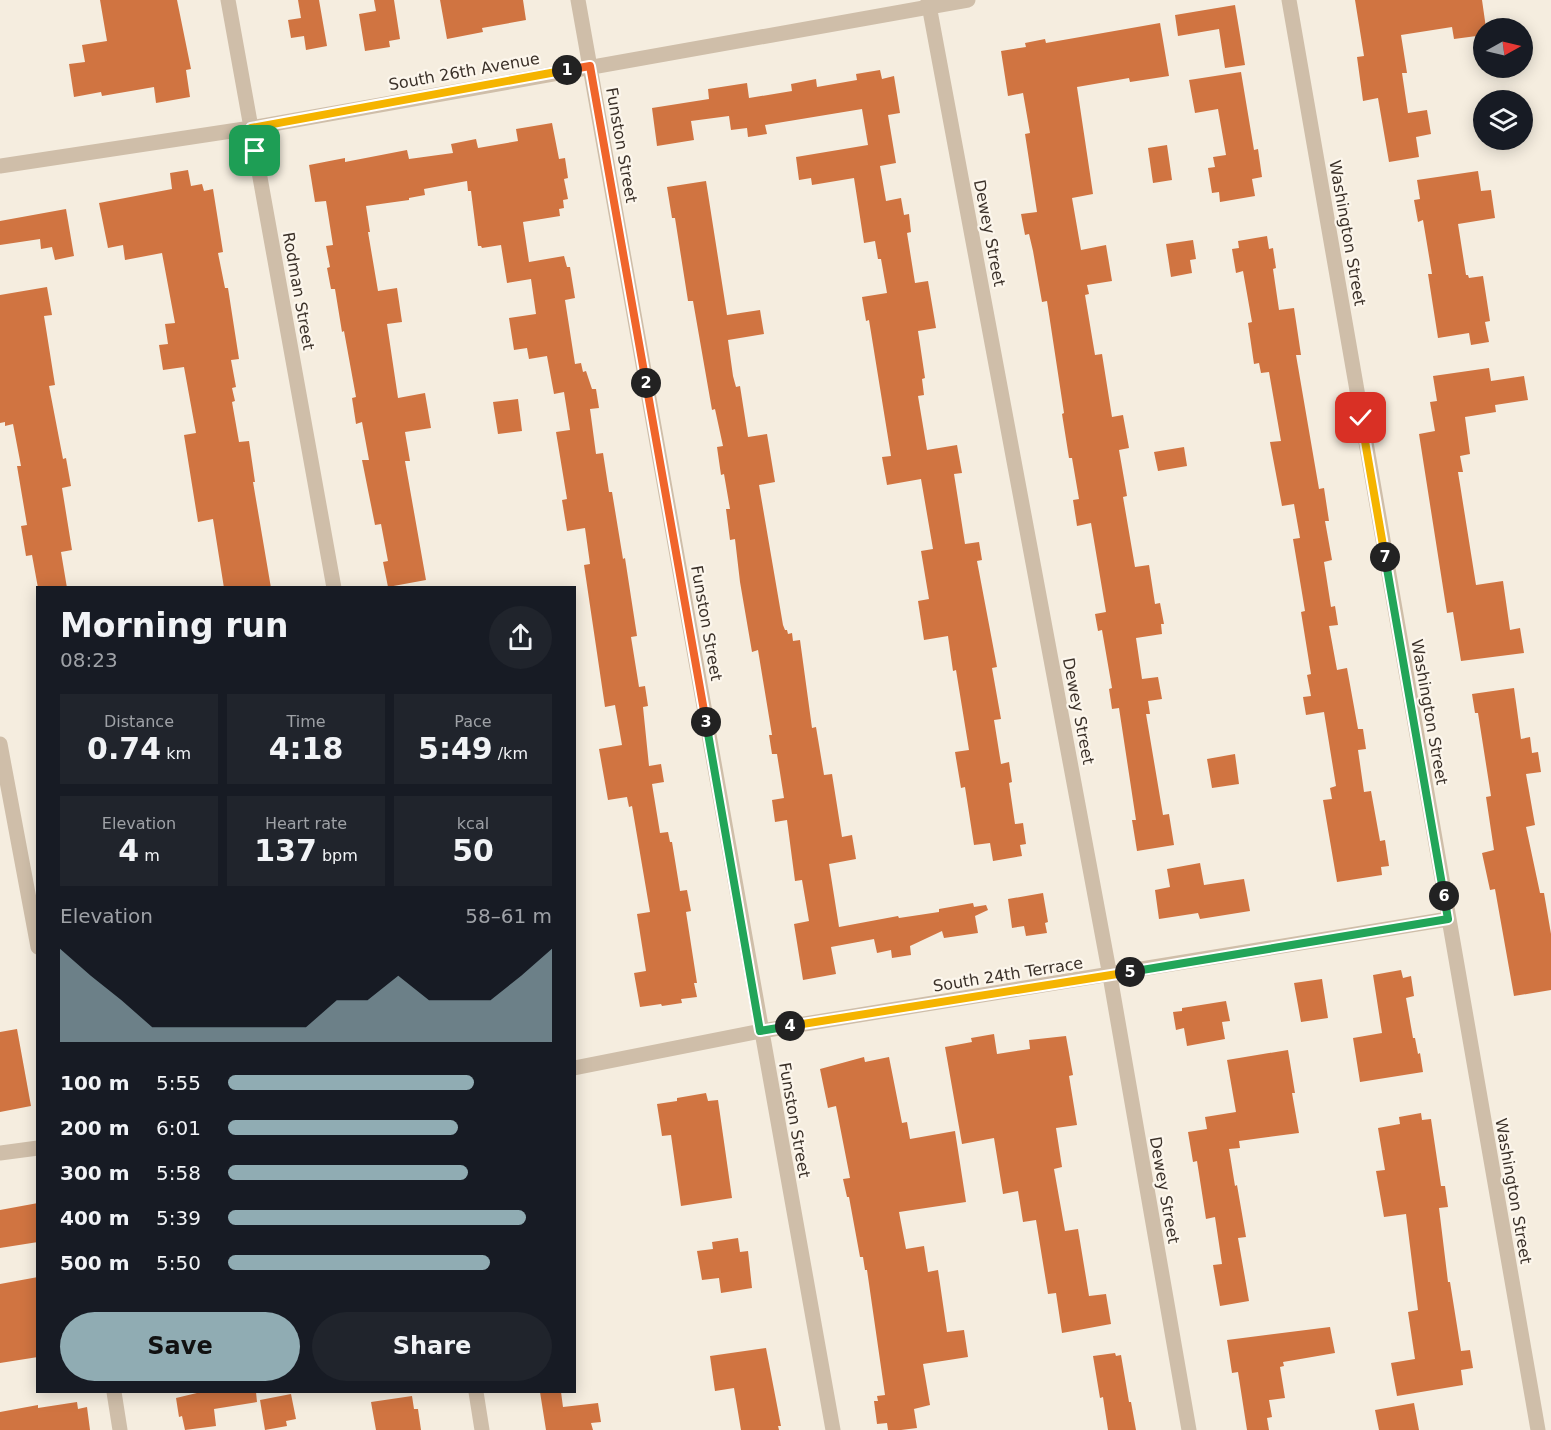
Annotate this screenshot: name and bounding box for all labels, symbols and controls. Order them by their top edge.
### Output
north arrow [1473,18,1533,78]
map controls [1473,18,1533,150]
street label: South 26th Avenue [387,49,541,94]
pin: 1 [552,55,582,85]
text: 1 [561,60,573,79]
street label: Funston Street [602,86,641,204]
button: layers [1473,90,1533,150]
pin [229,125,280,176]
icon: arrive [238,134,271,167]
street label: Washington Street [1325,159,1370,307]
street label: Dewey Street [970,178,1009,288]
street label: Rodman Street [279,231,318,352]
pin: 2 [631,368,661,398]
text: 2 [640,373,652,392]
pin [1335,392,1386,443]
icon: check [1344,401,1377,434]
pin: 7 [1370,542,1400,572]
text: 7 [1379,547,1391,566]
street label: Funston Street [687,564,726,682]
text: Morning run [60,606,288,645]
button: share [489,606,552,669]
street label: Washington Street [1407,638,1452,786]
text: 08:23 [60,648,118,672]
street label: Dewey Street [1059,656,1098,766]
pin: 3 [691,707,721,737]
text: Distance [104,712,174,731]
text: Time [286,712,326,731]
text: Pace [454,712,492,731]
text: 3 [700,712,712,731]
text: 0.74 [87,731,161,766]
text: 4:18 [269,731,343,766]
text: 5:49 [418,731,493,766]
text: km [161,744,191,763]
text: /km [493,744,528,763]
text: Elevation [102,814,176,833]
text: Heart rate [265,814,347,833]
text: kcal [457,814,489,833]
text: 4 [118,833,139,868]
text: 137 [254,833,317,868]
text: 50 [452,833,494,868]
text: m [139,846,160,865]
text: bpm [317,846,358,865]
pin: 6 [1429,881,1459,911]
text: 6 [1438,886,1450,905]
text: Elevation [60,904,153,928]
text: 58–61 m [465,904,552,928]
street label: South 24th Terrace [932,953,1084,996]
pin: 5 [1115,957,1145,987]
text: 5 [1124,962,1136,981]
pin: 4 [775,1011,805,1041]
text: 4 [784,1016,796,1035]
street label: Funston Street [775,1061,814,1179]
text: 100 m [60,1071,130,1095]
text: 5:55 [156,1071,201,1095]
text: 200 m [60,1116,130,1140]
text: 6:01 [156,1116,201,1140]
street label: Washington Street [1491,1117,1536,1265]
street label: Dewey Street [1146,1135,1183,1245]
text: 300 m [60,1161,130,1185]
text: 5:58 [156,1161,201,1185]
text: 400 m [60,1206,130,1230]
text: 5:39 [156,1206,201,1230]
text: 500 m [60,1251,130,1275]
text: 5:50 [156,1251,201,1275]
button: Save [60,1312,300,1381]
button: Share [312,1312,552,1381]

